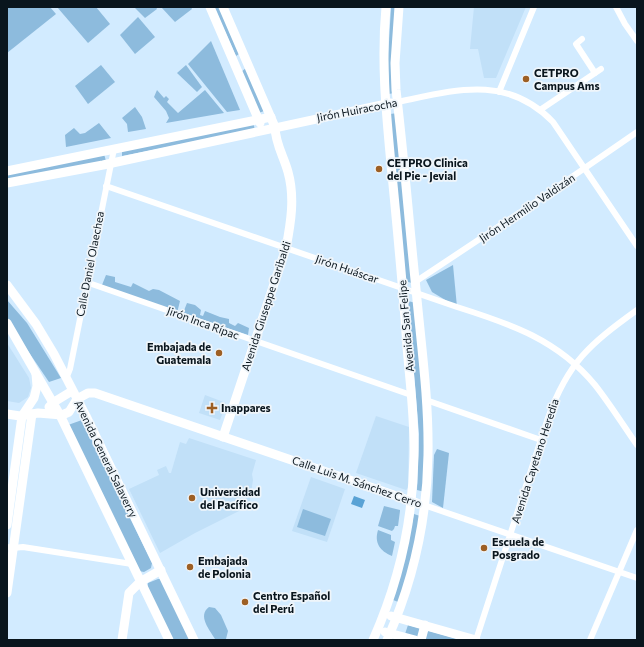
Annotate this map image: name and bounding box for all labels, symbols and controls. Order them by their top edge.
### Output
place label: CETPRO Campus Ams [534,66,600,92]
marker: CETPRO Campus Ams [521,74,531,84]
street label: Jirón Huiracocha [315,95,399,125]
place label: CETPRO Clinica del Pie - Jevial [387,156,468,183]
marker: CETPRO Clinica del Pie - Jevial [374,164,384,174]
street label: Jirón Hermilio Valdizán [476,171,578,245]
street label: Calle Daniel Olaechea [73,210,106,318]
street label: Avenida Giuseppe Garibaldi [238,239,293,372]
street label: Jirón Huáscar [314,252,381,287]
street label: Avenida San Felipe [395,279,416,373]
street label: Jirón Inca Rípac [165,303,241,343]
place label: Embajada de Guatemala [147,340,211,366]
marker: Embajada de Guatemala [214,348,224,358]
street label: Avenida Cayetano Heredia [508,397,561,525]
street label: Avenida General Salaverry [72,398,141,520]
place label: Inappares [221,401,271,414]
marker: Inappares [206,402,218,414]
street label: Calle Luis M. Sánchez Cerro [291,453,424,510]
place label: Universidad del Pacífico [200,485,260,511]
marker: Universidad del Pacífico [187,493,197,503]
place label: Escuela de Posgrado [492,535,544,561]
marker: Escuela de Posgrado [479,543,489,553]
place label: Embajada de Polonia [198,554,251,580]
marker: Embajada de Polonia [185,562,195,572]
place label: Centro Español del Perú [253,589,330,615]
marker: Centro Español del Perú [240,597,250,607]

